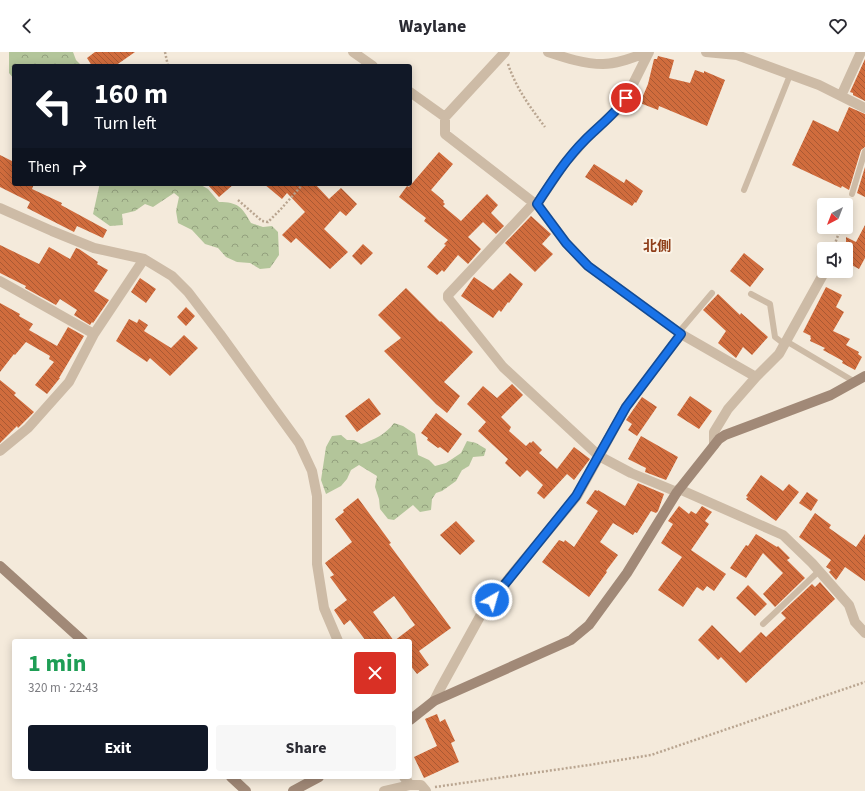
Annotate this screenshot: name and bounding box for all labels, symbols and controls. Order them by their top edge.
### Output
text: Waylane [399,14,466,39]
icon: back [16,15,38,37]
icon: heart [827,15,849,37]
text: 160 m [94,74,168,114]
icon: left [28,80,80,132]
pin [609,81,643,115]
icon: arrive [615,87,637,109]
text: Turn left [94,111,156,136]
icon: right [68,156,90,178]
text: Then [28,157,60,178]
north arrow [817,198,853,234]
map controls [817,198,853,278]
district label: 北側 [643,237,671,257]
button: sound [817,242,853,278]
position arrow [471,579,513,621]
text: 1 min [28,646,86,681]
button: close [354,652,396,694]
text: 320 m · 22:43 [28,679,98,697]
button: Exit [28,725,208,771]
button: Share [216,725,396,771]

